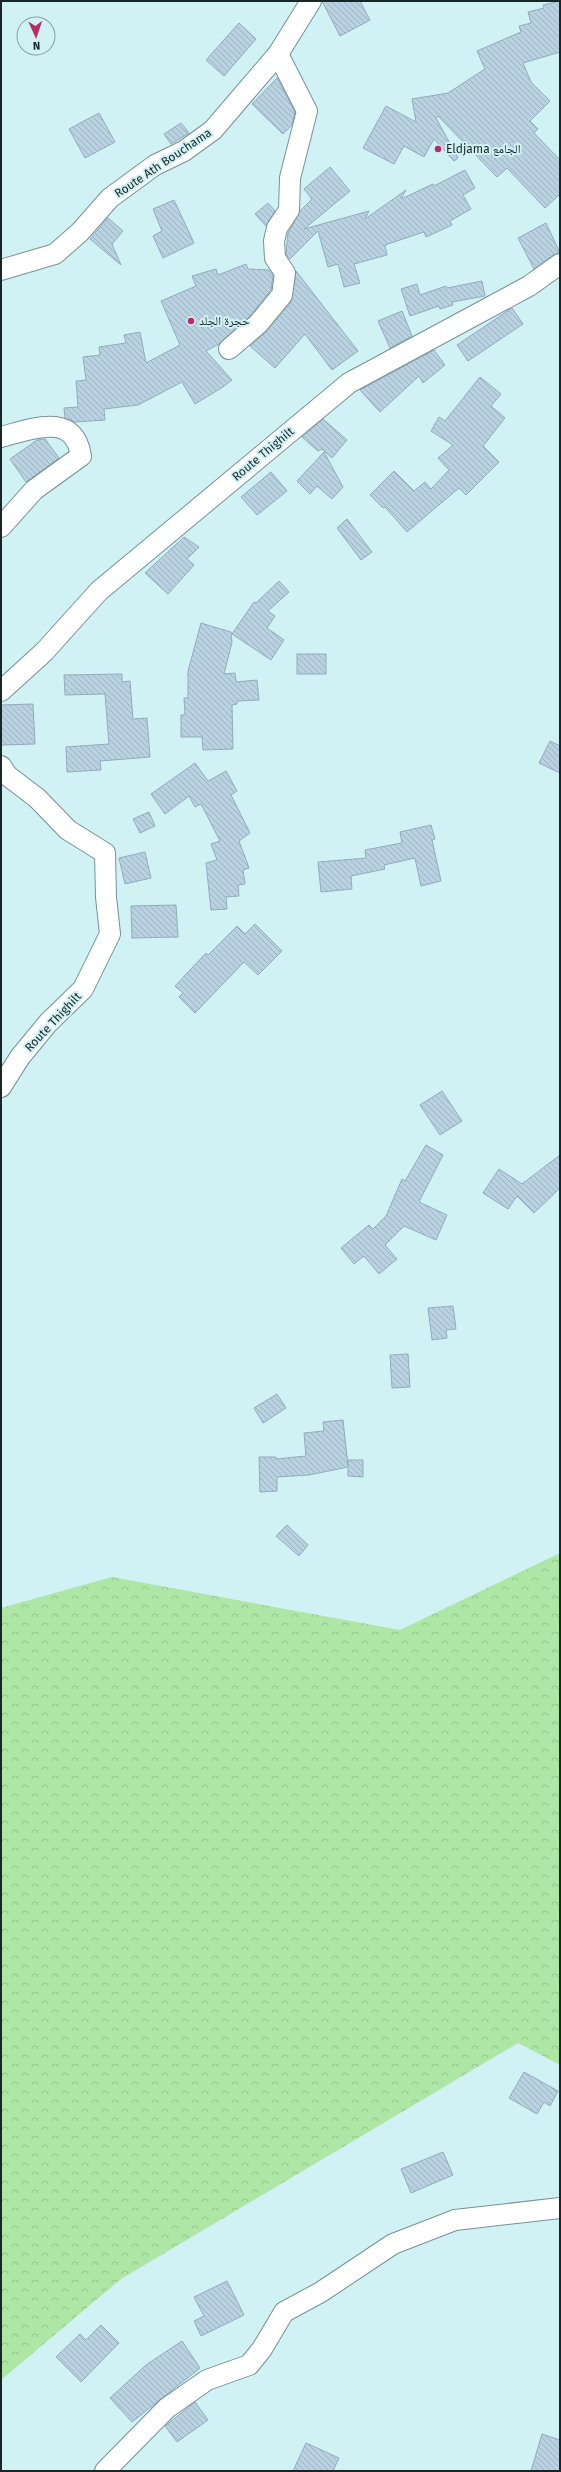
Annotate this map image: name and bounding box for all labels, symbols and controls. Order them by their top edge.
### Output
north arrow [16,16,56,56]
text: N [33,39,40,52]
street label: Route Ath Bouchama [112,125,214,201]
place label: Eldjama الجامع [446,142,521,156]
marker: Eldjama الجامع [433,144,443,154]
place label: حجرة الجلد [199,314,250,328]
marker: حجرة الجلد [186,316,196,326]
street label: Route Thighilt [229,424,297,484]
street label: Route Thighilt [22,989,85,1055]

